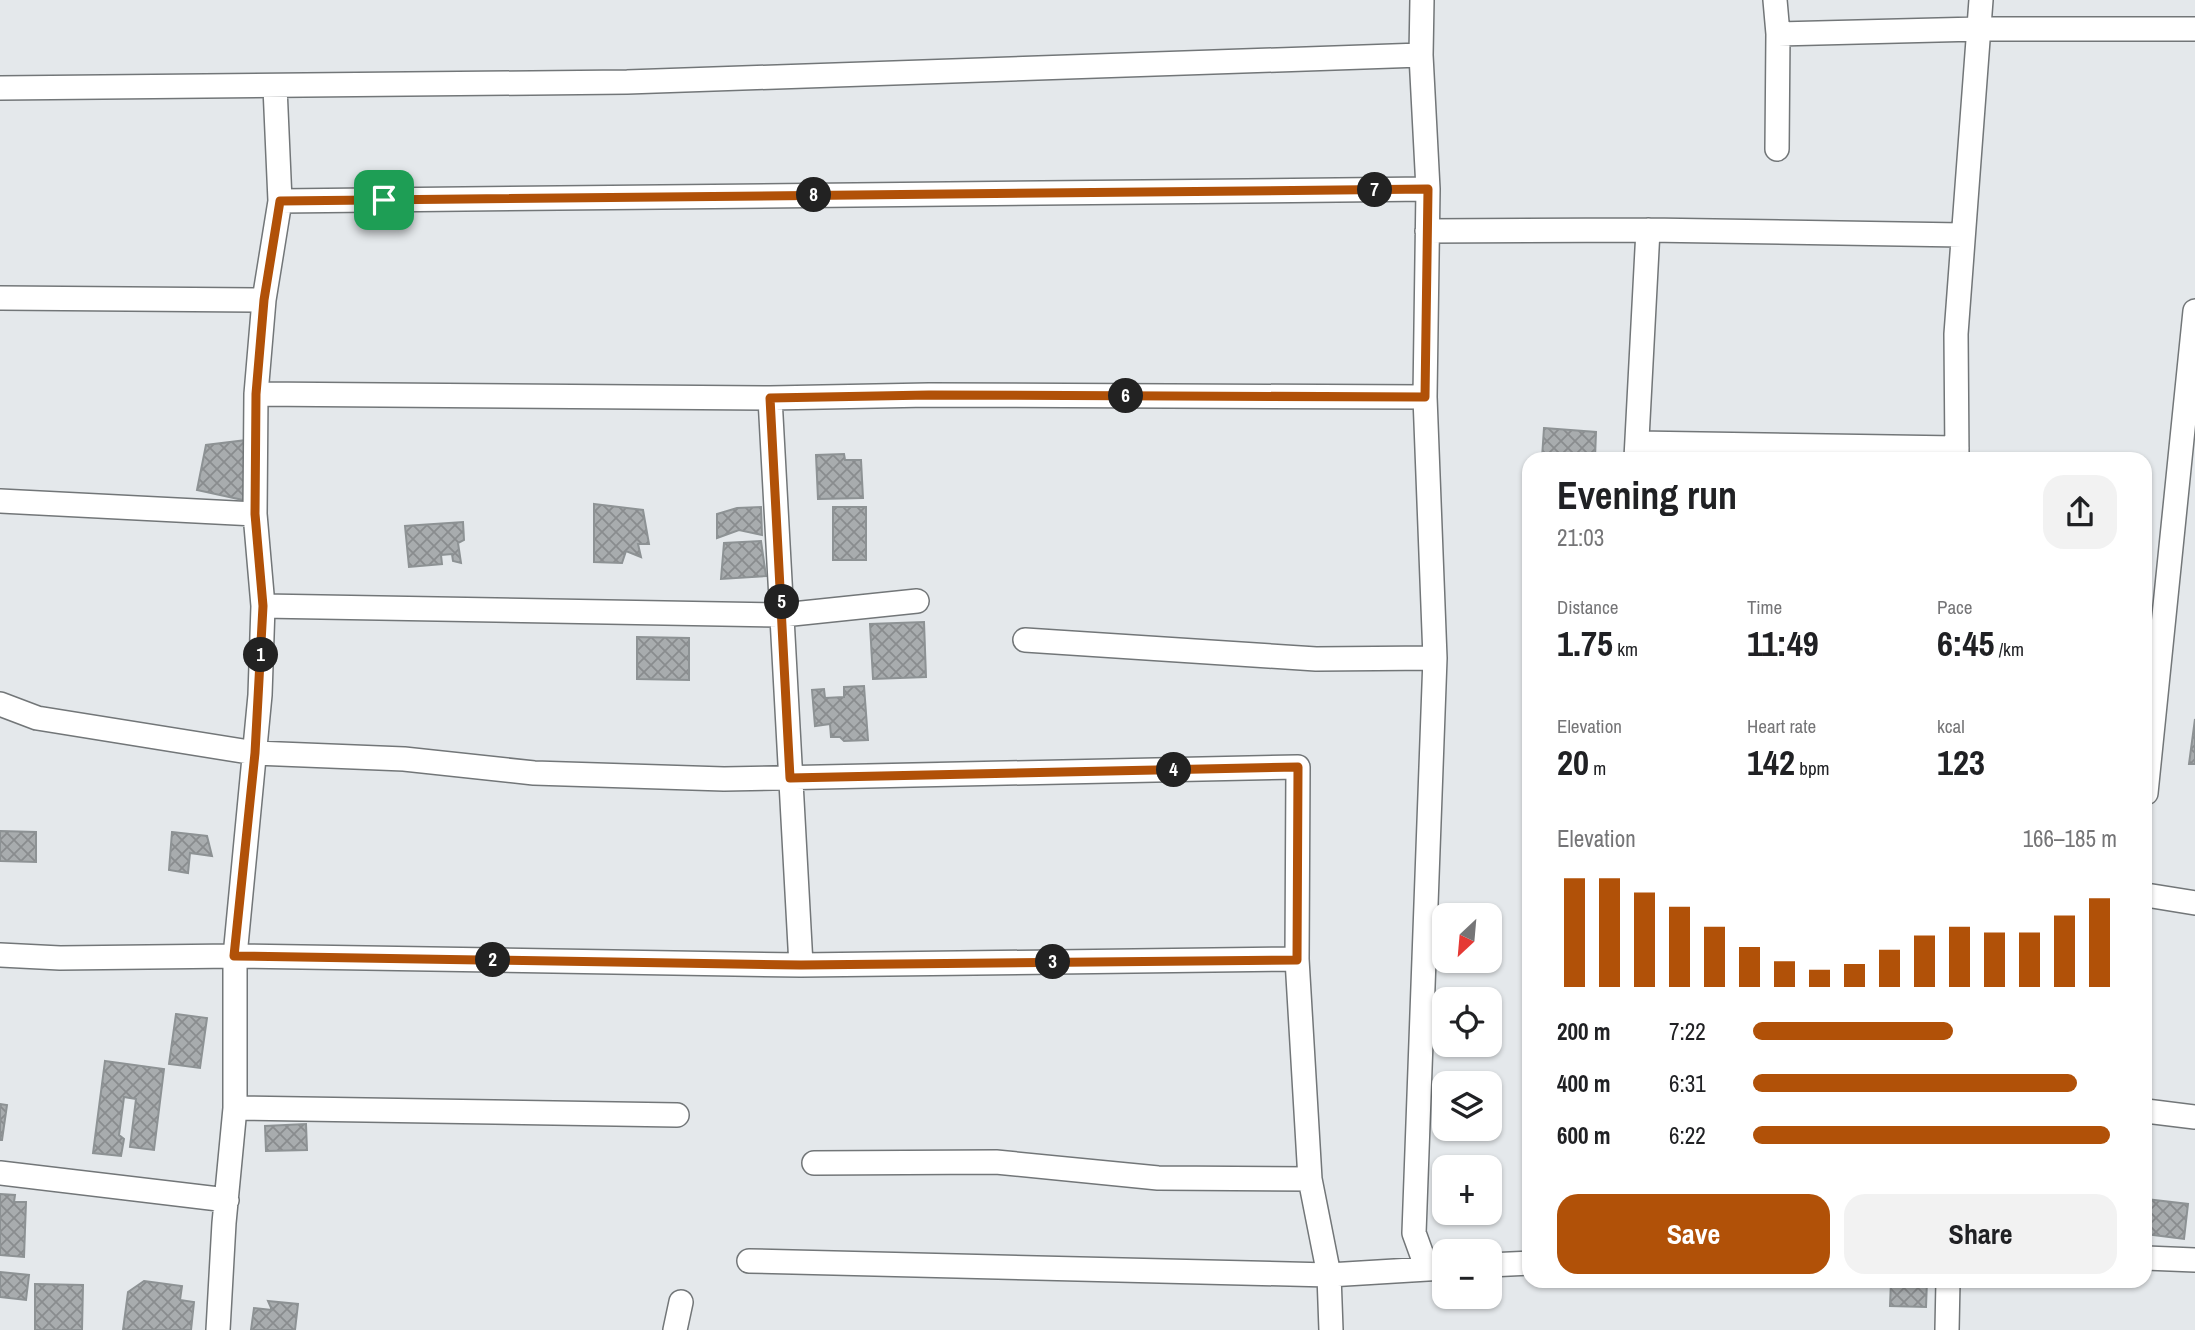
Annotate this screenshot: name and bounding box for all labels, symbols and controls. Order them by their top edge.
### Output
pin [354,170,414,230]
pin: 7 [1358,172,1392,208]
text: 7 [1370,176,1379,202]
pin: 8 [796,178,832,212]
icon: arrive [365,181,403,219]
text: 8 [809,181,818,207]
pin: 6 [1108,378,1144,414]
text: 6 [1121,382,1130,408]
text: Evening run [1557,470,1737,521]
button: share [2043,475,2117,549]
text: 21:03 [1557,522,1604,553]
pin: 5 [764,584,800,620]
text: 5 [777,588,786,614]
text: Distance [1557,594,1618,620]
text: Time [1747,594,1782,620]
text: Pace [1937,594,1973,620]
text: 1.75 [1557,620,1613,667]
text: 11:49 [1747,620,1819,667]
text: 6:45 [1937,620,1994,667]
text: km [1613,636,1638,662]
text: /km [1994,636,2024,662]
pin: 1 [244,638,278,672]
text: 1 [256,641,265,667]
text: Elevation [1557,713,1622,739]
text: Heart rate [1747,713,1816,739]
text: kcal [1937,713,1965,739]
text: 20 [1557,739,1589,786]
text: 142 [1747,739,1795,786]
text: 123 [1937,739,1985,786]
pin: 4 [1156,752,1192,788]
text: m [1589,755,1606,781]
text: bpm [1795,755,1830,781]
text: 4 [1169,756,1178,782]
text: Elevation [1557,823,1636,854]
text: 166–185 m [2023,823,2117,854]
north arrow [1432,903,1502,973]
map controls [1432,903,1502,1309]
pin: 2 [476,942,510,978]
pin: 3 [1036,944,1070,979]
text: 2 [488,946,497,972]
text: 3 [1048,948,1057,974]
button: locate [1432,987,1502,1057]
text: 200 m [1557,1016,1610,1047]
text: 7:22 [1669,1016,1706,1047]
text: 400 m [1557,1068,1610,1099]
text: 6:31 [1669,1068,1706,1099]
button: layers [1432,1071,1502,1141]
text: 600 m [1557,1120,1610,1151]
text: 6:22 [1669,1120,1706,1151]
button: + [1432,1155,1502,1225]
button: Save [1557,1194,1830,1274]
button: Share [1844,1194,2117,1274]
button: − [1432,1239,1502,1309]

